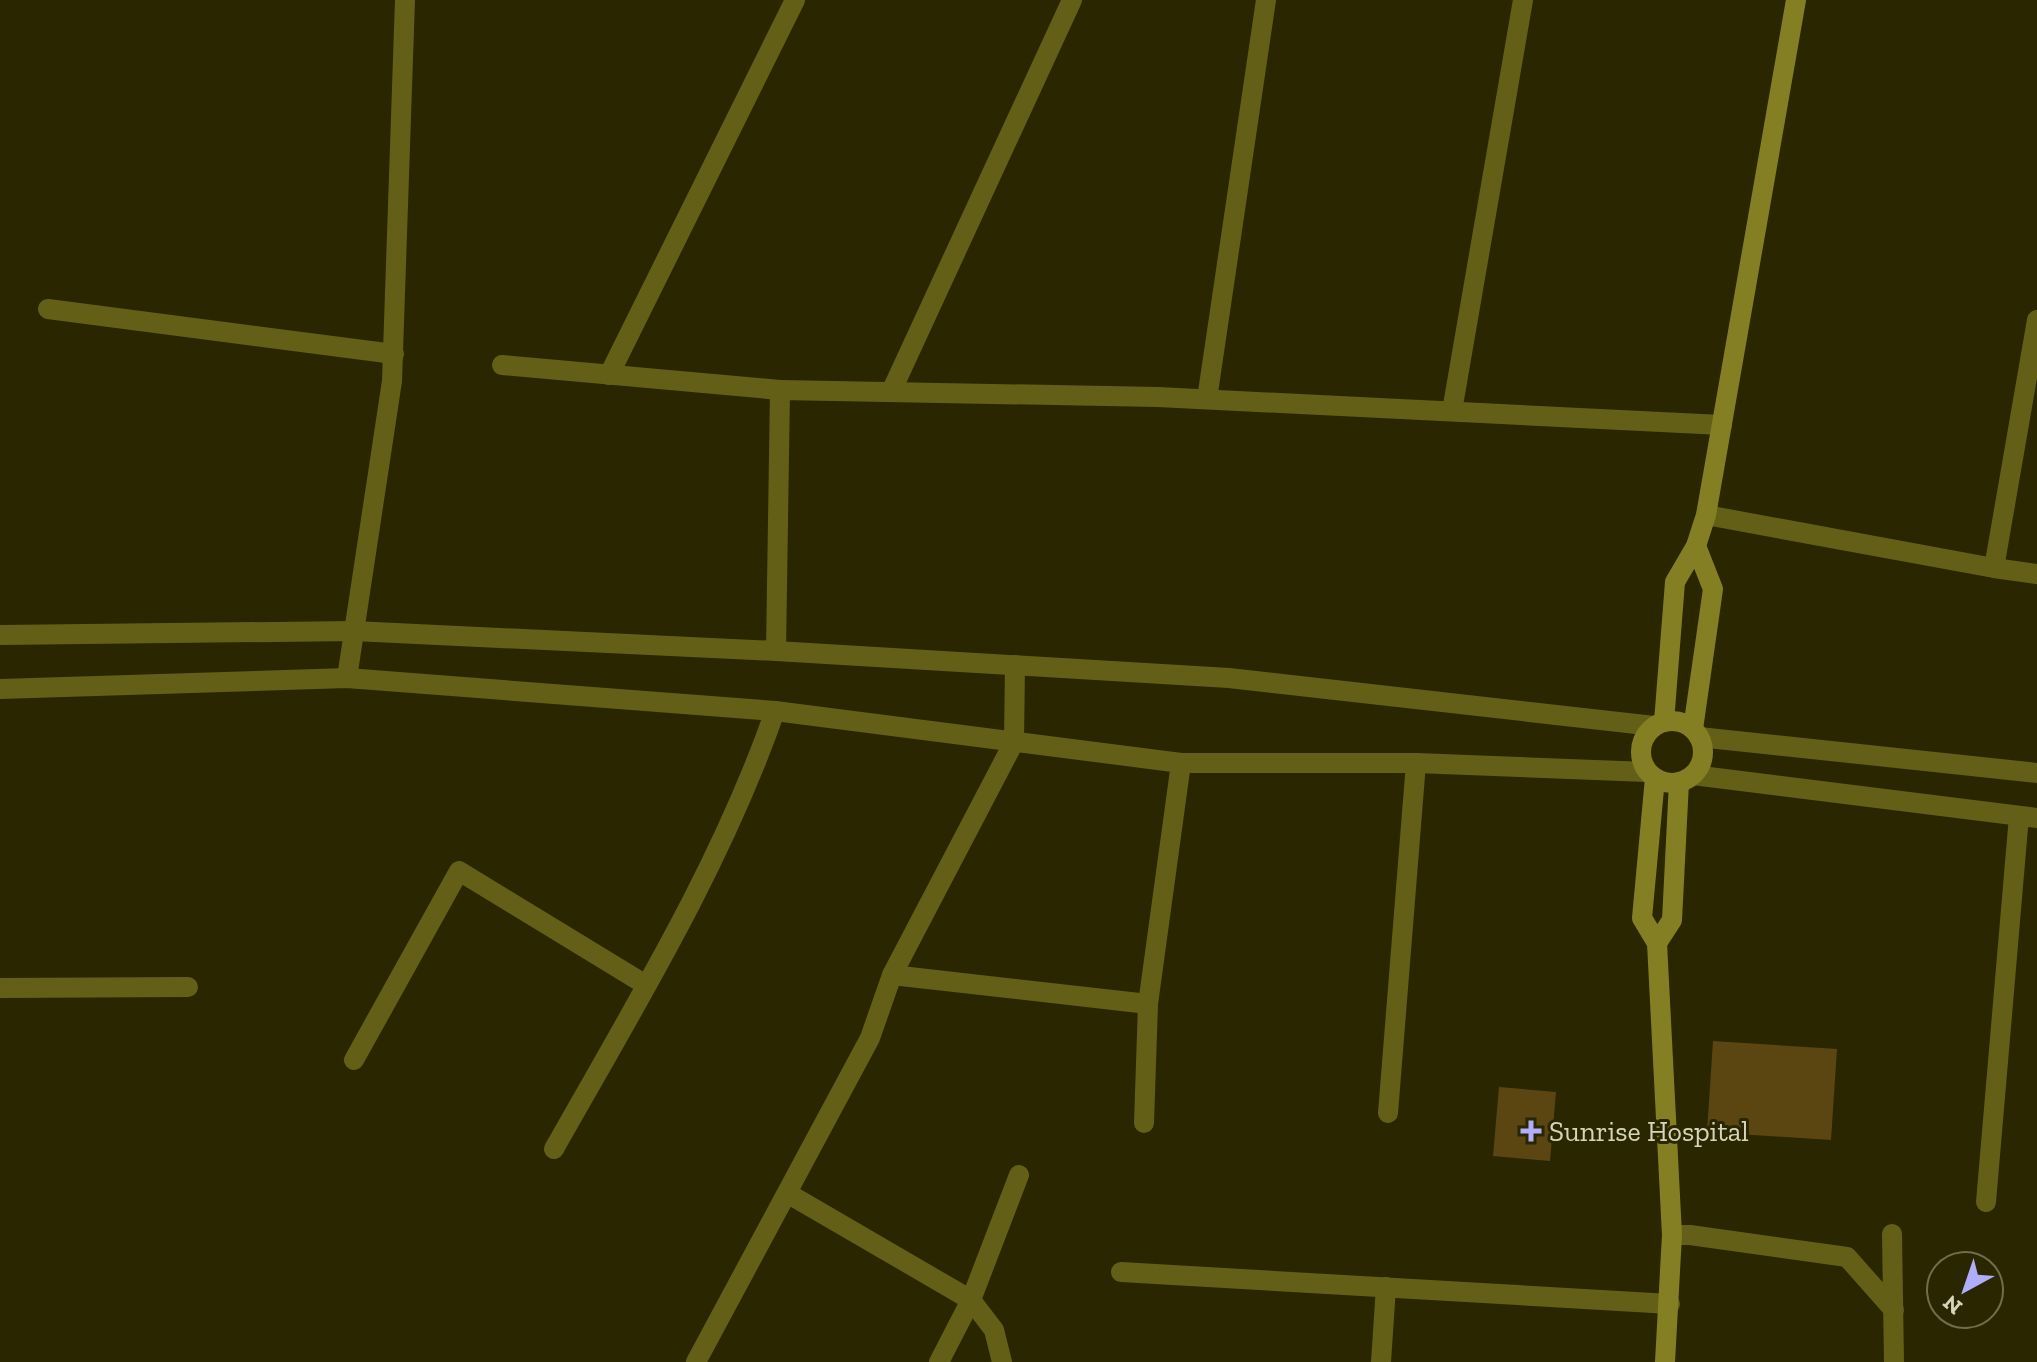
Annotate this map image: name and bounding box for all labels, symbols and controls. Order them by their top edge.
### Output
place label: Sunrise Hospital [1549,1115,1749,1148]
marker: Sunrise Hospital [1520,1120,1542,1142]
north arrow [1925,1250,2005,1330]
text: N [1937,1289,1968,1321]

